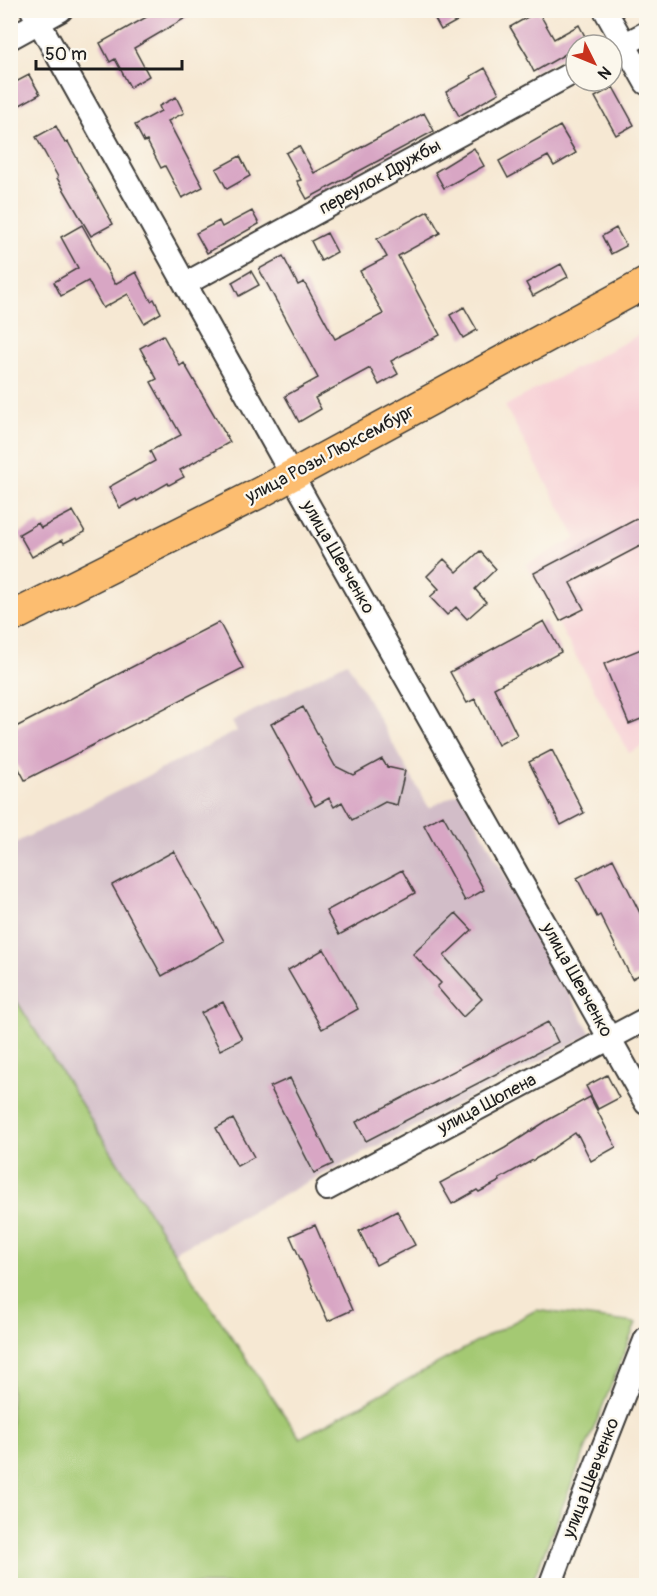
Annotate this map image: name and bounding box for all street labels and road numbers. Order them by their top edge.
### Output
street label: переулок Дружбы [315,134,445,220]
street label: улица Розы Люксембург [241,400,418,509]
street label: улица Шевченко [296,495,380,618]
street label: улица Шевченко [536,918,618,1041]
street label: улица Шопена [433,1068,540,1140]
street label: улица Шевченко [557,1414,625,1542]

